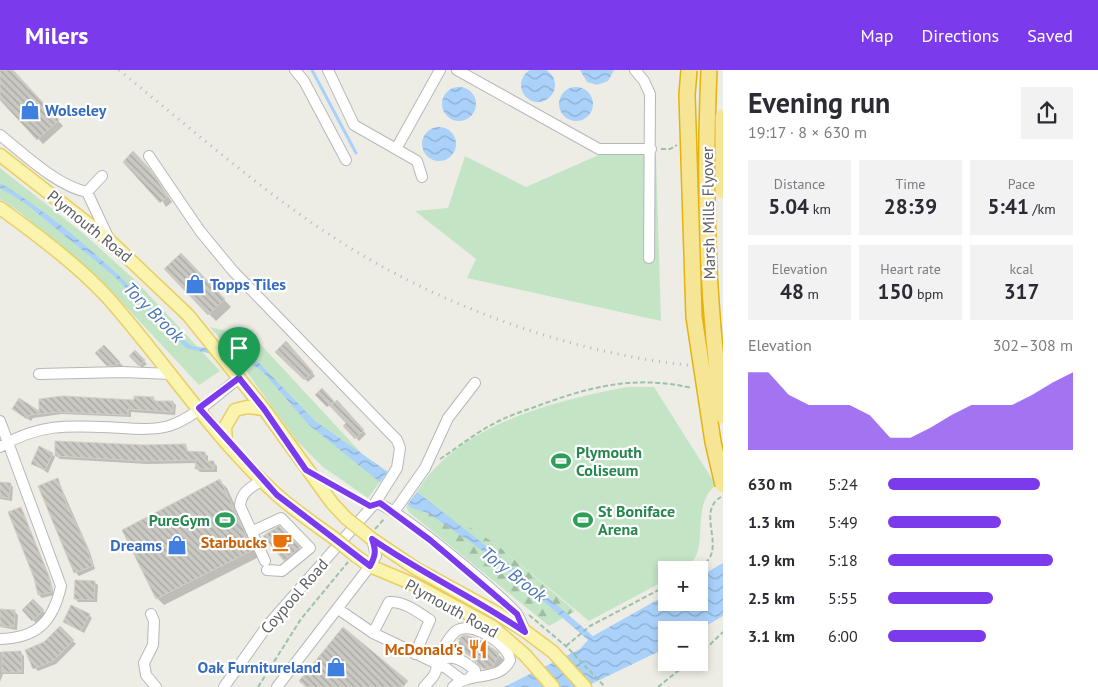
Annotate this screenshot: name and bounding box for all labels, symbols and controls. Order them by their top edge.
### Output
text: Milers [25,20,88,51]
text: Map [861,24,893,47]
text: Directions [921,24,999,47]
text: Saved [1027,24,1073,47]
text: Evening run [748,84,890,121]
button: share [1021,87,1073,139]
shop icon: Wolseley [19,99,41,121]
place label: Wolseley [45,100,107,120]
text: 19:17 · 8 × 630 m [748,122,867,142]
street label: Marsh Mills Flyover [697,146,719,280]
text: Distance [774,175,825,193]
text: Time [895,175,926,193]
text: Pace [1008,175,1035,193]
street label: Plymouth Road [43,186,137,266]
text: 5.04 [768,193,809,220]
text: 28:39 [884,193,937,220]
text: 5:41 [987,193,1029,220]
text: km [809,200,831,218]
text: /km [1029,200,1056,218]
text: Elevation [772,260,827,278]
text: Heart rate [880,260,941,278]
text: kcal [1010,260,1033,278]
shop icon: Topps Tiles [184,273,206,295]
place label: Topps Tiles [210,274,286,294]
water label: Tory Brook [119,277,190,348]
text: 48 [780,278,804,305]
text: 150 [878,278,913,305]
text: 317 [1004,278,1039,305]
text: m [804,285,819,303]
text: bpm [913,285,943,303]
pin [218,327,260,378]
icon: arrive [225,334,253,362]
text: Elevation [748,335,812,355]
text: 302–308 m [993,335,1073,355]
place label: Plymouth Coliseum [576,442,642,480]
sports icon: Plymouth Coliseum [550,450,572,472]
text: 630 m [748,474,792,494]
text: 5:24 [828,474,858,494]
place label: St Boniface Arena [598,501,675,539]
sports icon: PureGym [214,509,236,531]
sports icon: St Boniface Arena [572,509,594,531]
place label: PureGym [149,510,210,530]
text: 1.3 km [748,512,795,532]
text: 5:49 [828,512,858,532]
cafe icon: Starbucks [271,531,293,553]
place label: Starbucks [201,532,267,552]
shop icon: Dreams [166,534,188,556]
place label: Dreams [110,535,162,555]
water label: Tory Brook [477,541,552,607]
text: 1.9 km [748,550,795,570]
text: 5:18 [828,550,858,570]
street label: Coypool Road [256,554,332,638]
map controls [658,561,708,671]
button: + [658,561,708,611]
street label: Plymouth Road [402,574,502,642]
text: 2.5 km [748,588,795,608]
text: 5:55 [828,588,858,608]
button: − [658,621,708,671]
text: 3.1 km [748,626,795,646]
text: 6:00 [828,626,858,646]
restaurant icon: McDonald's [467,638,489,660]
place label: McDonald's [385,639,463,659]
shop icon: Oak Furnitureland [325,656,347,678]
place label: Oak Furnitureland [198,657,321,677]

